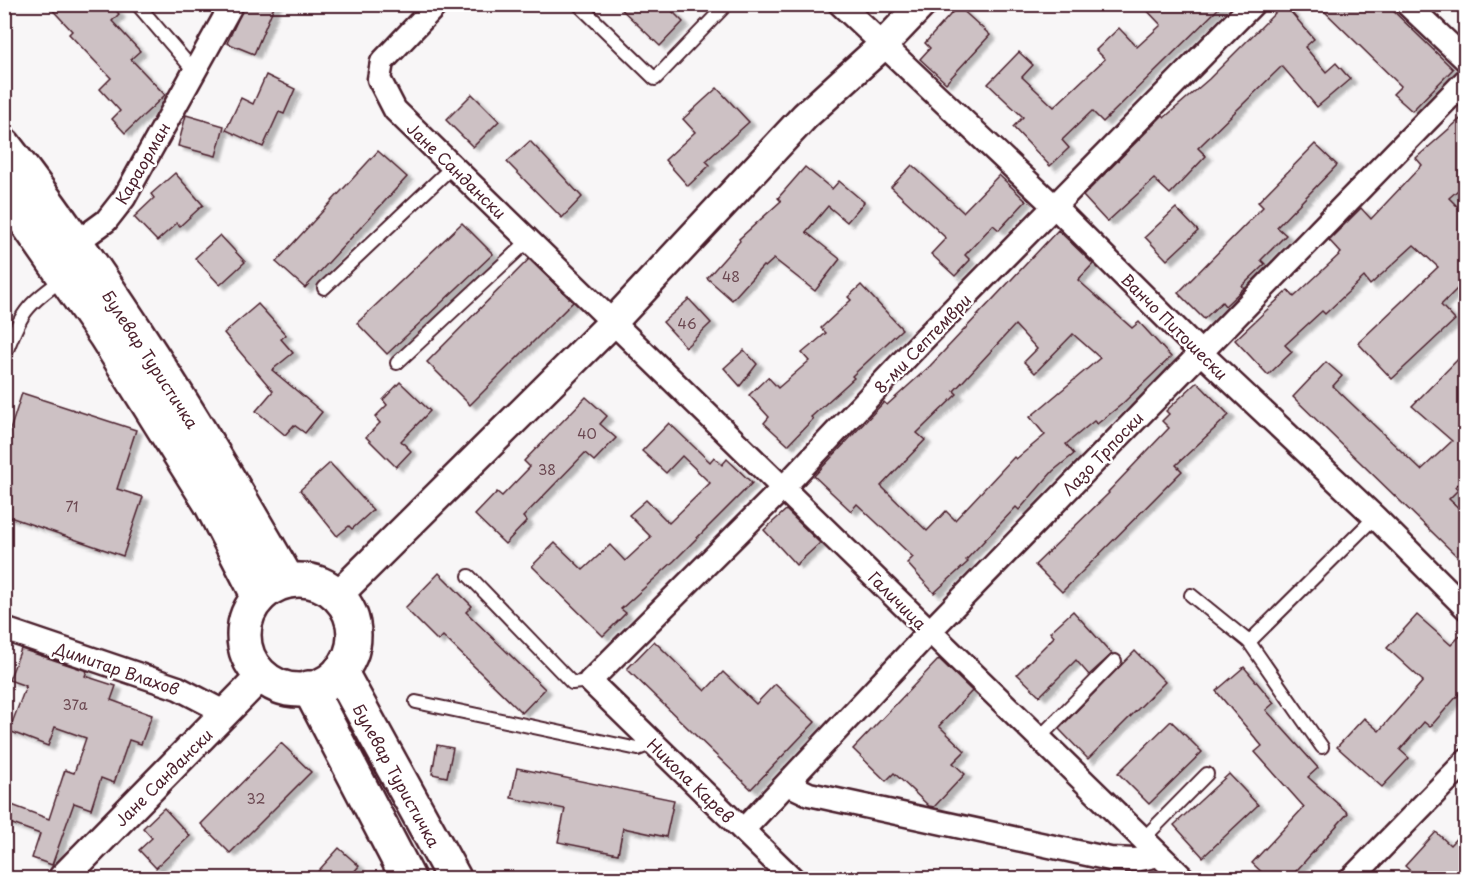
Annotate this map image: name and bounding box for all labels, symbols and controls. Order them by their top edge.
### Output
street label: Јане Сандански [402,116,512,224]
street label: Караорман [109,117,175,209]
house number: 48 [722,266,740,287]
street label: Ванчо Питошески [1116,267,1234,385]
street label: Булевар Туристичка [97,285,205,433]
street label: 8-ми Септември [868,288,976,398]
house number: 46 [677,313,697,334]
street label: Лазо Трпоски [1056,406,1148,500]
house number: 40 [577,423,597,444]
house number: 38 [538,459,556,480]
house number: 71 [65,496,79,517]
street label: Галичица [863,565,933,635]
street label: Димитар Влахов [50,635,183,701]
house number: 37a [62,694,88,715]
street label: Булевар Туристичка [348,699,446,851]
street label: Јане Сандански [109,723,217,831]
street label: Никола Карев [642,732,740,828]
house number: 32 [247,788,265,809]

